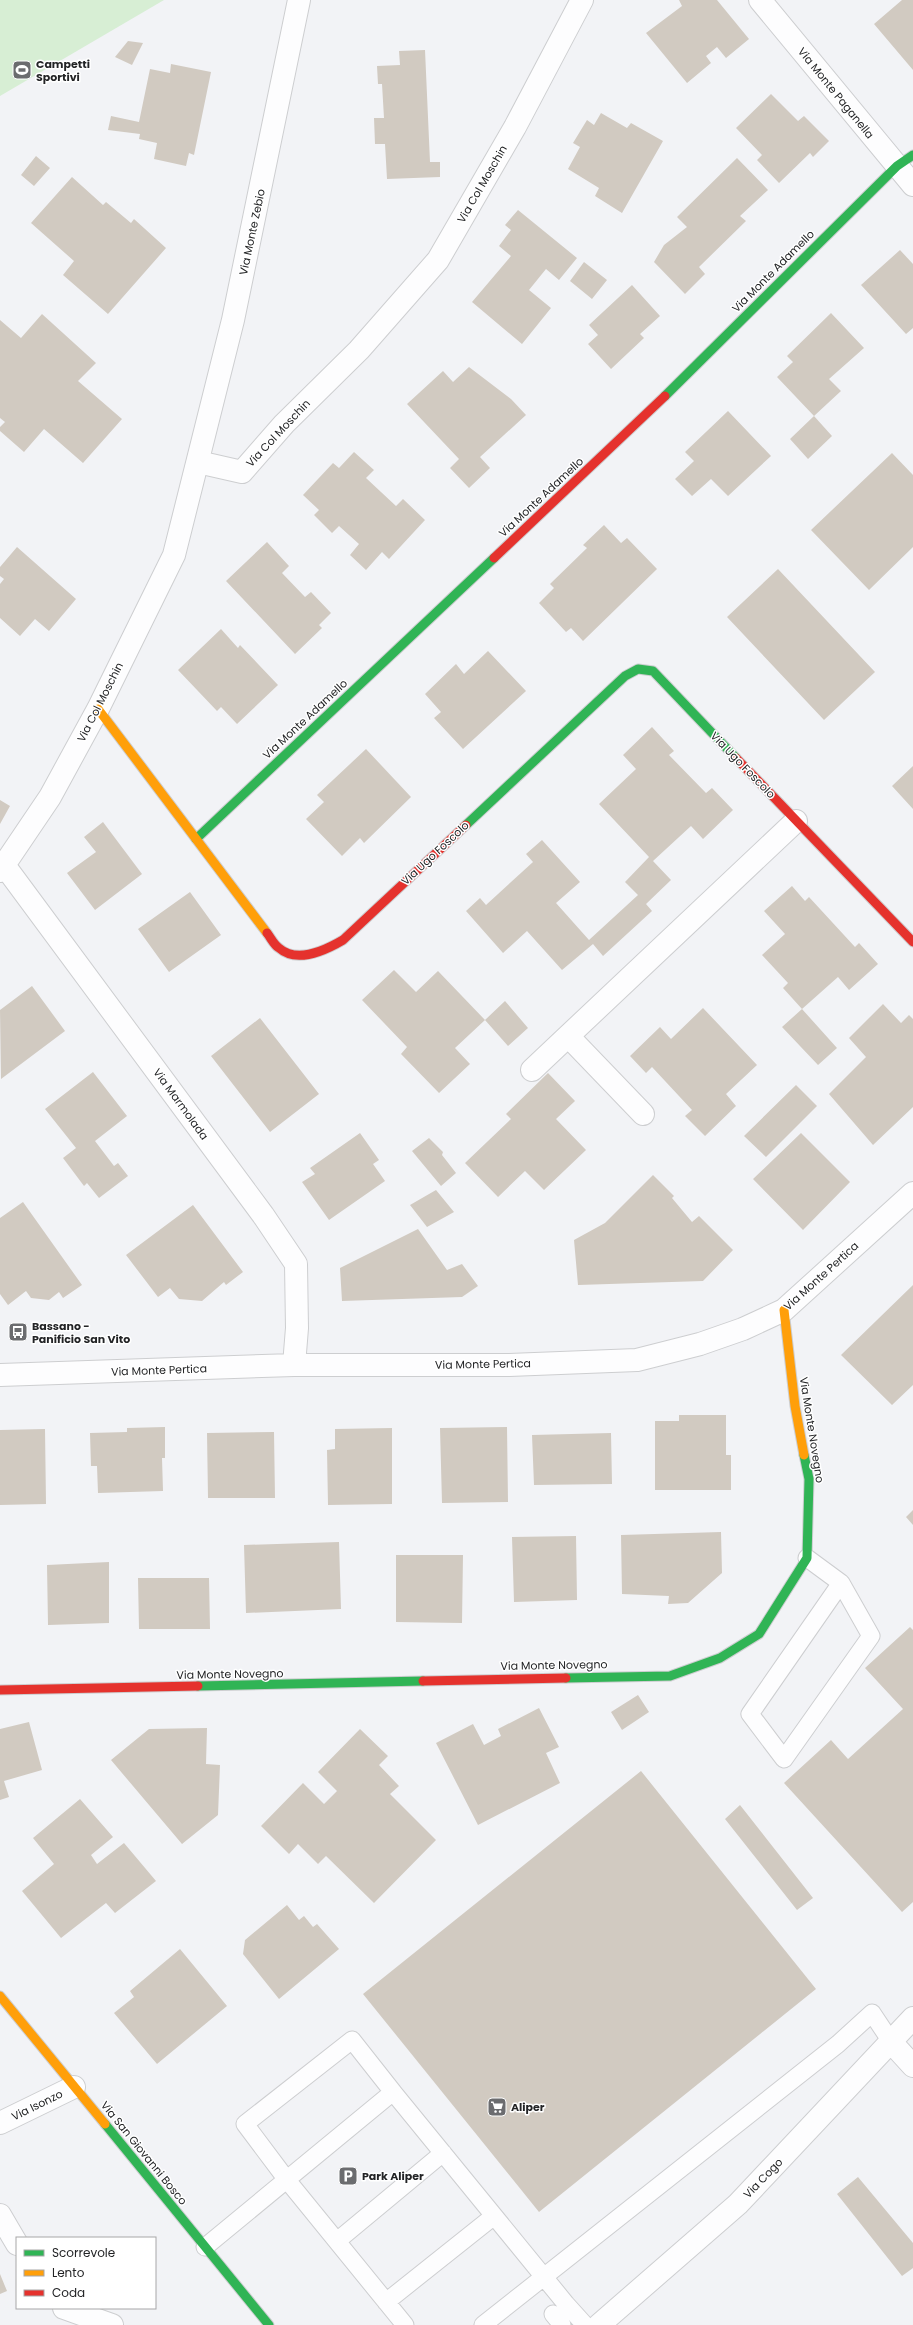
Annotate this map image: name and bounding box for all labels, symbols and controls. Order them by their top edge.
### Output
street label: Via Monte Paganella [794,44,878,142]
place label: Campetti Sportivi [36,56,90,85]
sports icon: Campetti Sportivi [11,59,33,81]
street label: Via Col Moschin [453,142,511,226]
street label: Via Monte Zebio [235,187,269,277]
street label: Via Monte Adamello [728,226,818,316]
street label: Via Col Moschin [242,396,314,470]
street label: Via Monte Adamello [495,453,587,541]
street label: Via Col Moschin [73,659,127,745]
street label: Via Monte Adamello [259,675,351,763]
street label: Via Ugo Foscolo [707,728,779,802]
street label: Via Ugo Foscolo [398,817,472,889]
street label: Via Marmolada [150,1065,212,1143]
street label: Via Monte Pertica [780,1238,862,1314]
place label: Bassano - Panificio San Vito [32,1318,130,1347]
bus stop icon: Bassano - Panificio San Vito [7,1321,29,1343]
street label: Via Monte Pertica [435,1355,531,1373]
street label: Via Monte Pertica [111,1360,207,1380]
street label: Via Monte Novegno [796,1376,828,1484]
street label: Via Monte Novegno [500,1656,608,1674]
street label: Via Monte Novegno [176,1665,284,1683]
street label: Via Isonzo [9,2086,65,2124]
supermarket icon: Aliper [486,2096,508,2118]
street label: Via San Giovanni Bosco [97,2098,191,2208]
place label: Aliper [511,2099,545,2115]
street label: Via Cogo [740,2154,786,2202]
parking icon: Park Aliper [337,2165,359,2187]
place label: Park Aliper [362,2168,424,2184]
legend [16,2237,156,2309]
text: Scorrevole [52,2244,115,2261]
text: Lento [52,2264,85,2281]
text: Coda [52,2284,85,2301]

